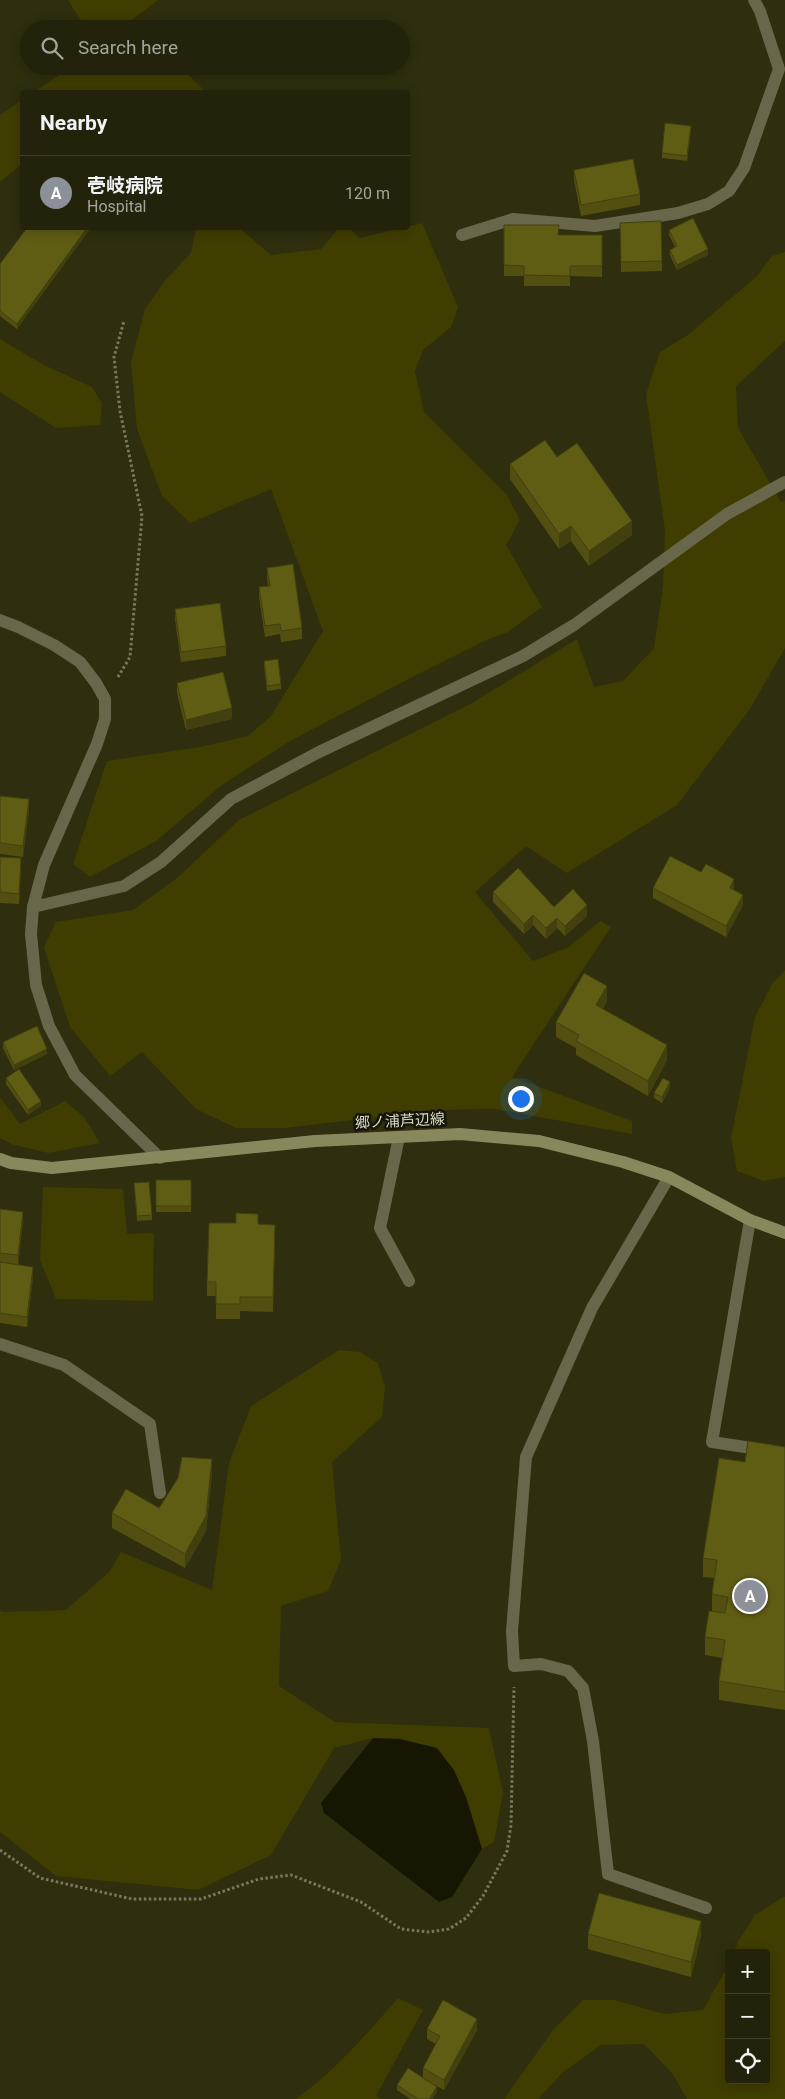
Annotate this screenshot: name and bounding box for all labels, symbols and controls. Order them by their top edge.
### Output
search box [20,20,410,75]
icon: search [38,34,66,62]
text: Search here [78,36,178,59]
text: Nearby [40,111,107,135]
text: 壱岐病院 [87,174,163,197]
text: A [51,184,61,203]
text: 120 m [345,184,390,203]
text: Hospital [87,197,147,216]
your location [508,1086,534,1112]
street label: 郷ノ浦芦辺線 [355,1110,445,1132]
pin: A [734,1577,766,1615]
map controls [725,1949,770,2084]
button: + [725,1949,770,1994]
button: − [725,1994,770,2039]
button: locate [725,2039,770,2084]

